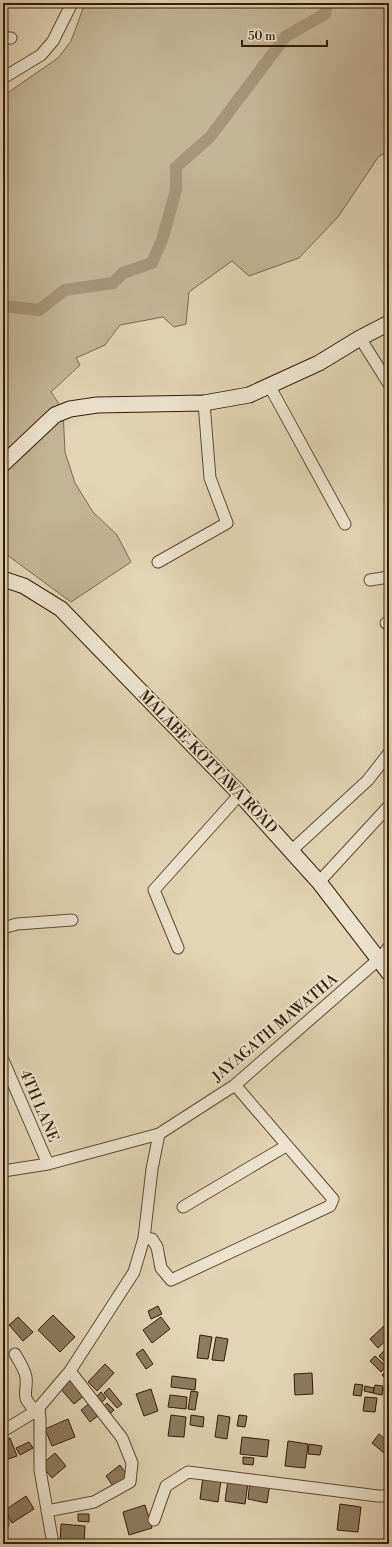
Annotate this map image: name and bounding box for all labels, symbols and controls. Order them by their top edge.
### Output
scale bar [242,22,327,48]
text: 50 m [248,29,276,44]
street label: MALABE-KOTTAWA ROAD [135,686,281,838]
street label: JAYAGATH MAWATHA [207,969,342,1087]
street label: 4TH LANE [15,1067,63,1145]

